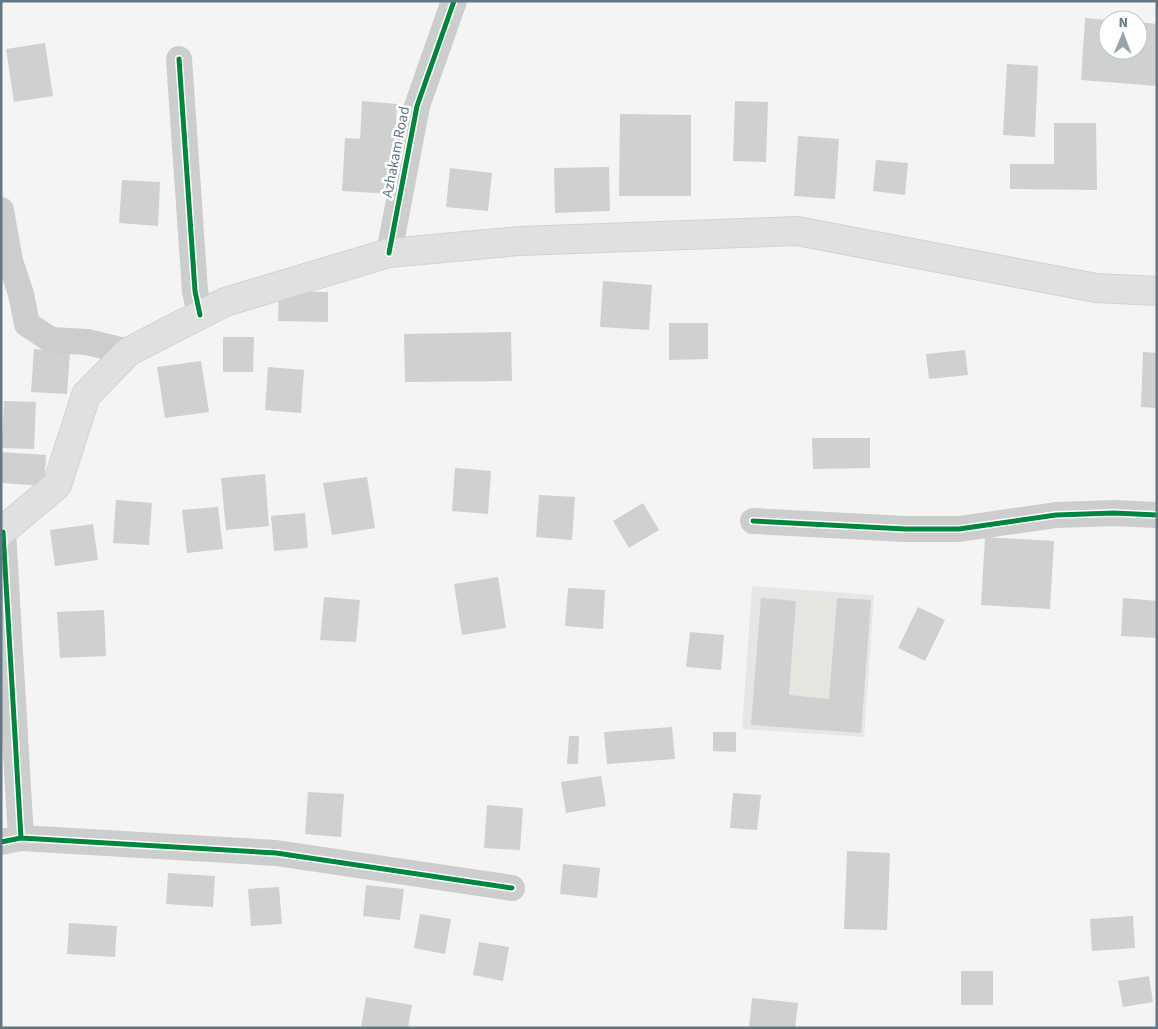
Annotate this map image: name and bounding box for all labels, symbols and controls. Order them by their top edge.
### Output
north arrow [1098,10,1148,60]
text: N [1118,13,1128,33]
street label: Azhakam Road [377,104,415,200]

